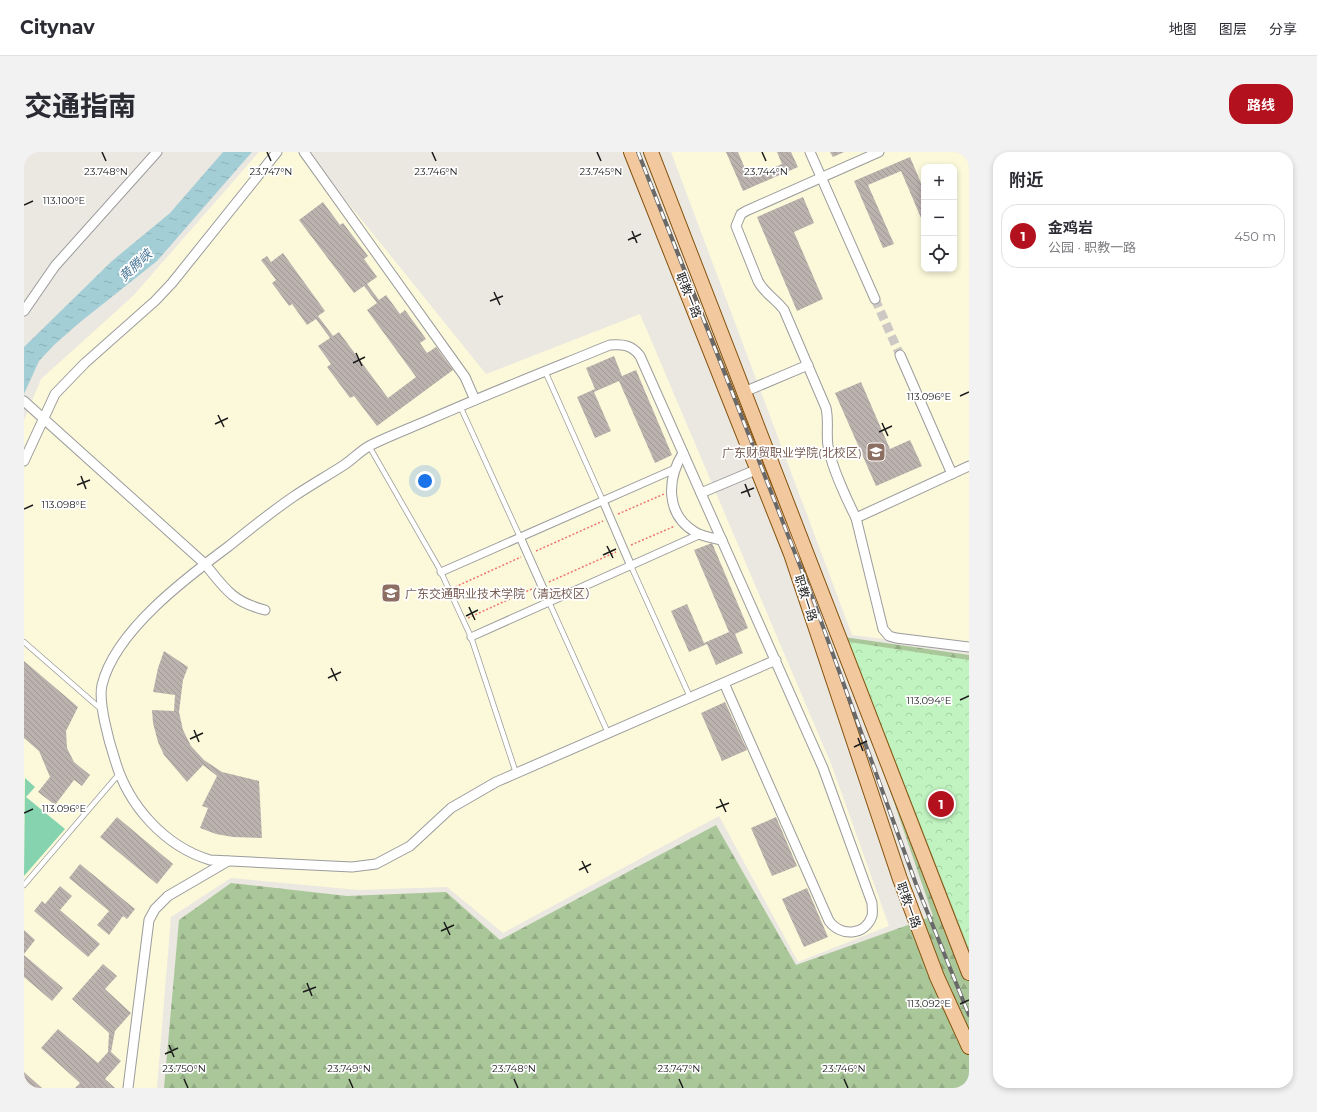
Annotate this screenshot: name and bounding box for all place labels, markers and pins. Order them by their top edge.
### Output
school or university icon: 广东财贸职业学院(北校区) [865,441,887,463]
place label: 广东财贸职业学院(北校区) [722,445,862,460]
school or university icon: 广东交通职业技术学院（清远校区） [380,582,402,604]
place label: 广东交通职业技术学院（清远校区） [405,586,597,601]
pin: 1 [928,789,954,819]

